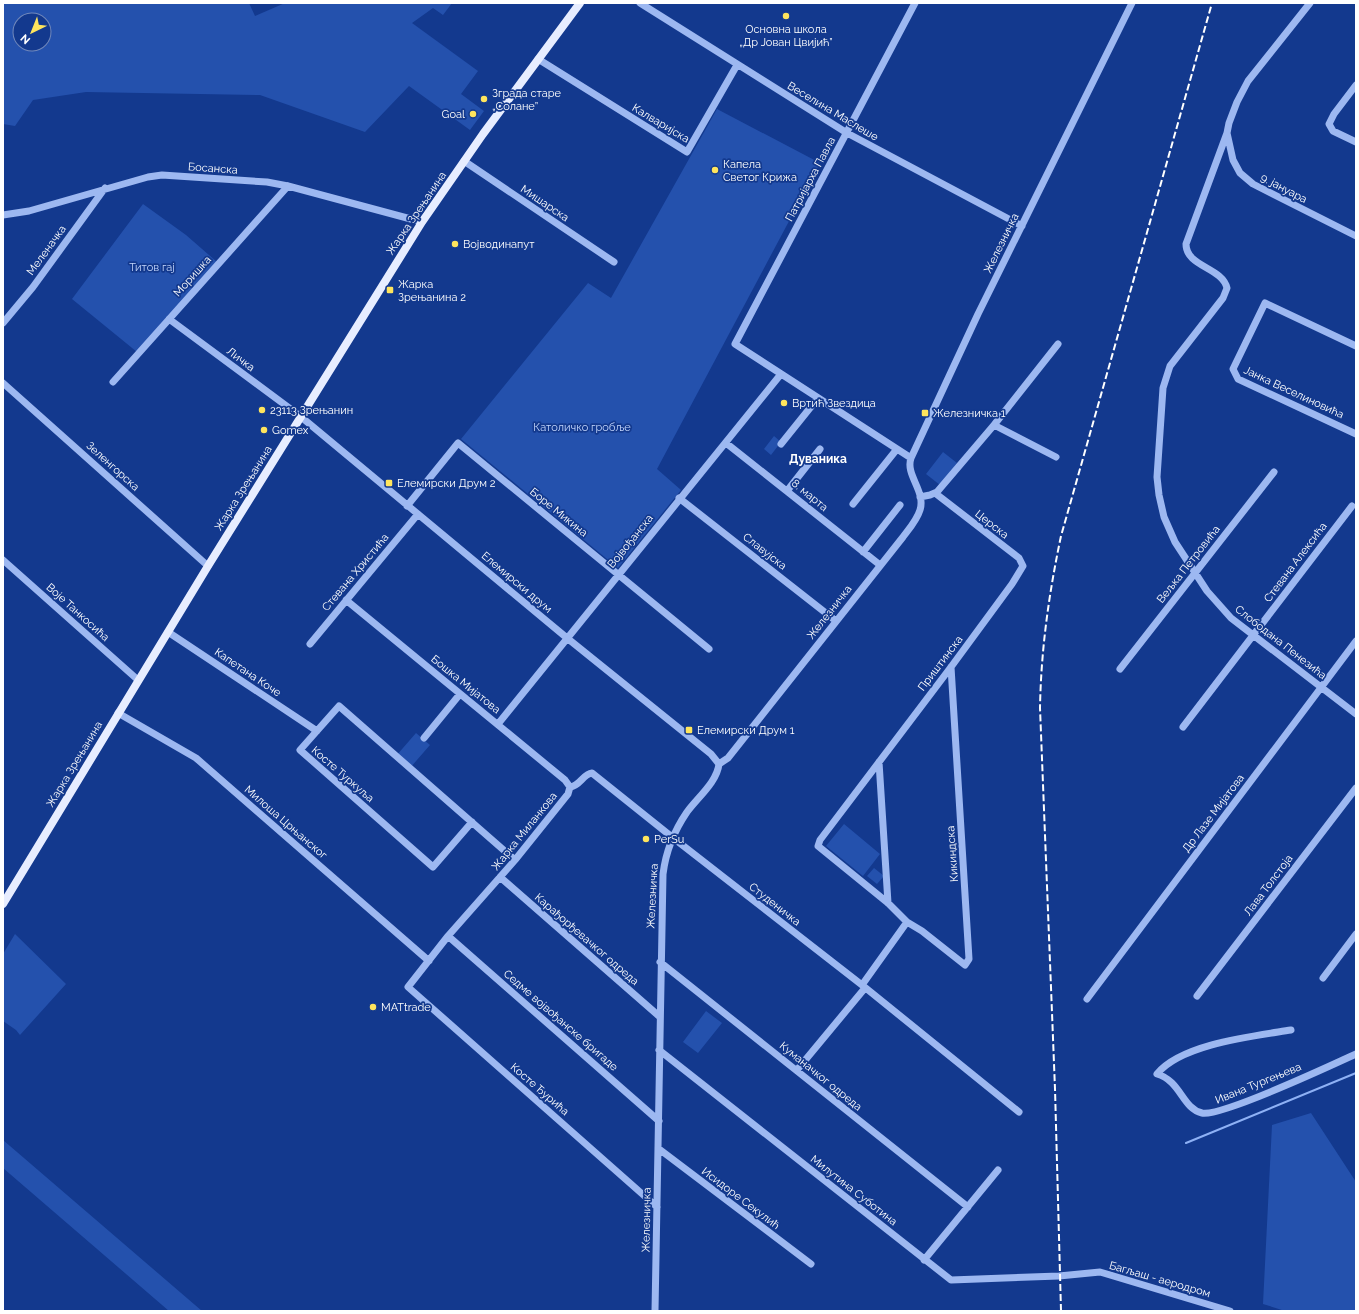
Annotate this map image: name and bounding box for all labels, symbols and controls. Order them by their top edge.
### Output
marker: Основна школа „Др Јован Цвијић” [781,11,791,21]
north arrow [12,12,52,52]
place label: Основна школа „Др Јован Цвијић” [739,23,833,49]
text: N [18,31,33,47]
street label: Веселина Маслеше [785,79,881,144]
place label: Зграда старе „Солане” [492,87,561,113]
marker: Зграда старе „Солане” [479,94,489,104]
street label: Калваријска [630,101,692,146]
place label: Goal [442,108,465,121]
marker: Goal [468,109,478,119]
street label: Патријарха Павла [783,135,838,224]
place label: Капела Светог Крижа [723,158,797,184]
street label: Босанска [188,160,238,177]
marker: Капела Светог Крижа [710,165,720,175]
street label: Жарка Зрењанина [384,169,449,257]
street label: 9. јануара [1258,171,1309,206]
street label: Мишарска [518,183,571,224]
street label: Железничка [981,211,1022,275]
street label: Меленачка [24,223,69,278]
place label: Војводинапут [463,238,535,251]
marker: Војводинапут [450,239,460,249]
street label: Моришка [171,253,214,299]
park label: Титов гај [129,261,175,274]
place label: Жарка Зрењанина 2 [398,278,466,304]
marker: Жарка Зрењанина 2 [385,285,395,295]
street label: Личка [224,345,257,374]
street label: Јанка Веселиновића [1242,364,1346,421]
place label: Вртић Звездица [792,397,876,410]
marker: Вртић Звездица [779,398,789,408]
place label: 23113 Зрењанин [270,404,353,417]
marker: 23113 Зрењанин [257,405,267,415]
place label: Железничка 1 [933,407,1006,420]
marker: Железничка 1 [920,408,930,418]
park label: Католичко гробље [533,421,631,434]
place label: Gomex [272,424,309,437]
marker: Gomex [259,425,269,435]
street label: Зеленгорска [83,439,142,494]
street label: Жарка Зрењанина [212,443,275,533]
district label: Дуваника [789,452,847,466]
place label: Елемирски Друм 2 [397,477,496,490]
street label: 8. марта [789,477,831,514]
marker: Елемирски Друм 2 [384,478,394,488]
street label: Боре Микина [527,485,590,540]
street label: Церска [972,507,1011,542]
street label: Војвођанска [605,512,656,571]
street label: Стевана Алексића [1261,520,1330,605]
street label: Вељка Петровића [1154,523,1223,606]
street label: Славујска [740,530,789,572]
street label: Стевана Христића [319,531,391,614]
street label: Елемирски друм [479,549,555,616]
street label: Воје Танкосића [44,581,112,644]
street label: Железничка [804,583,855,642]
street label: Слободана Пенезића [1232,603,1329,682]
street label: Приштинска [915,633,965,694]
street label: Капетана Коче [212,645,284,700]
street label: Бошка Мијатова [428,653,503,716]
street label: Жарка Зрењанина [44,719,105,809]
place label: Елемирски Друм 1 [697,724,795,737]
marker: Елемирски Друм 1 [684,725,694,735]
street label: Косте Туркуља [309,744,377,805]
street label: Др Лазе Мијатова [1180,772,1247,855]
street label: Милоша Црњанског [242,783,330,862]
street label: Жарка Миланкова [489,790,560,873]
street label: Кикиндска [944,825,961,882]
place label: PerSu [654,833,684,846]
marker: PerSu [641,834,651,844]
street label: Лава Толстоја [1241,852,1296,918]
street label: Железничка [644,863,661,929]
street label: Студеничка [746,880,803,929]
street label: Карађорђевачког одреда [532,891,641,988]
street label: Седме војвођанске бригаде [501,967,621,1074]
place label: MATtrade [381,1001,431,1014]
marker: MATtrade [368,1002,378,1012]
street label: Куманачког одреда [777,1039,864,1114]
street label: Косте Ђурића [508,1060,572,1118]
street label: Ивана Тургењева [1213,1060,1303,1107]
street label: Милутина Суботина [808,1153,900,1228]
street label: Исидоре Секулић [699,1165,782,1232]
street label: Железничка [639,1187,654,1253]
street label: Багљаш - аеродром [1108,1259,1212,1300]

